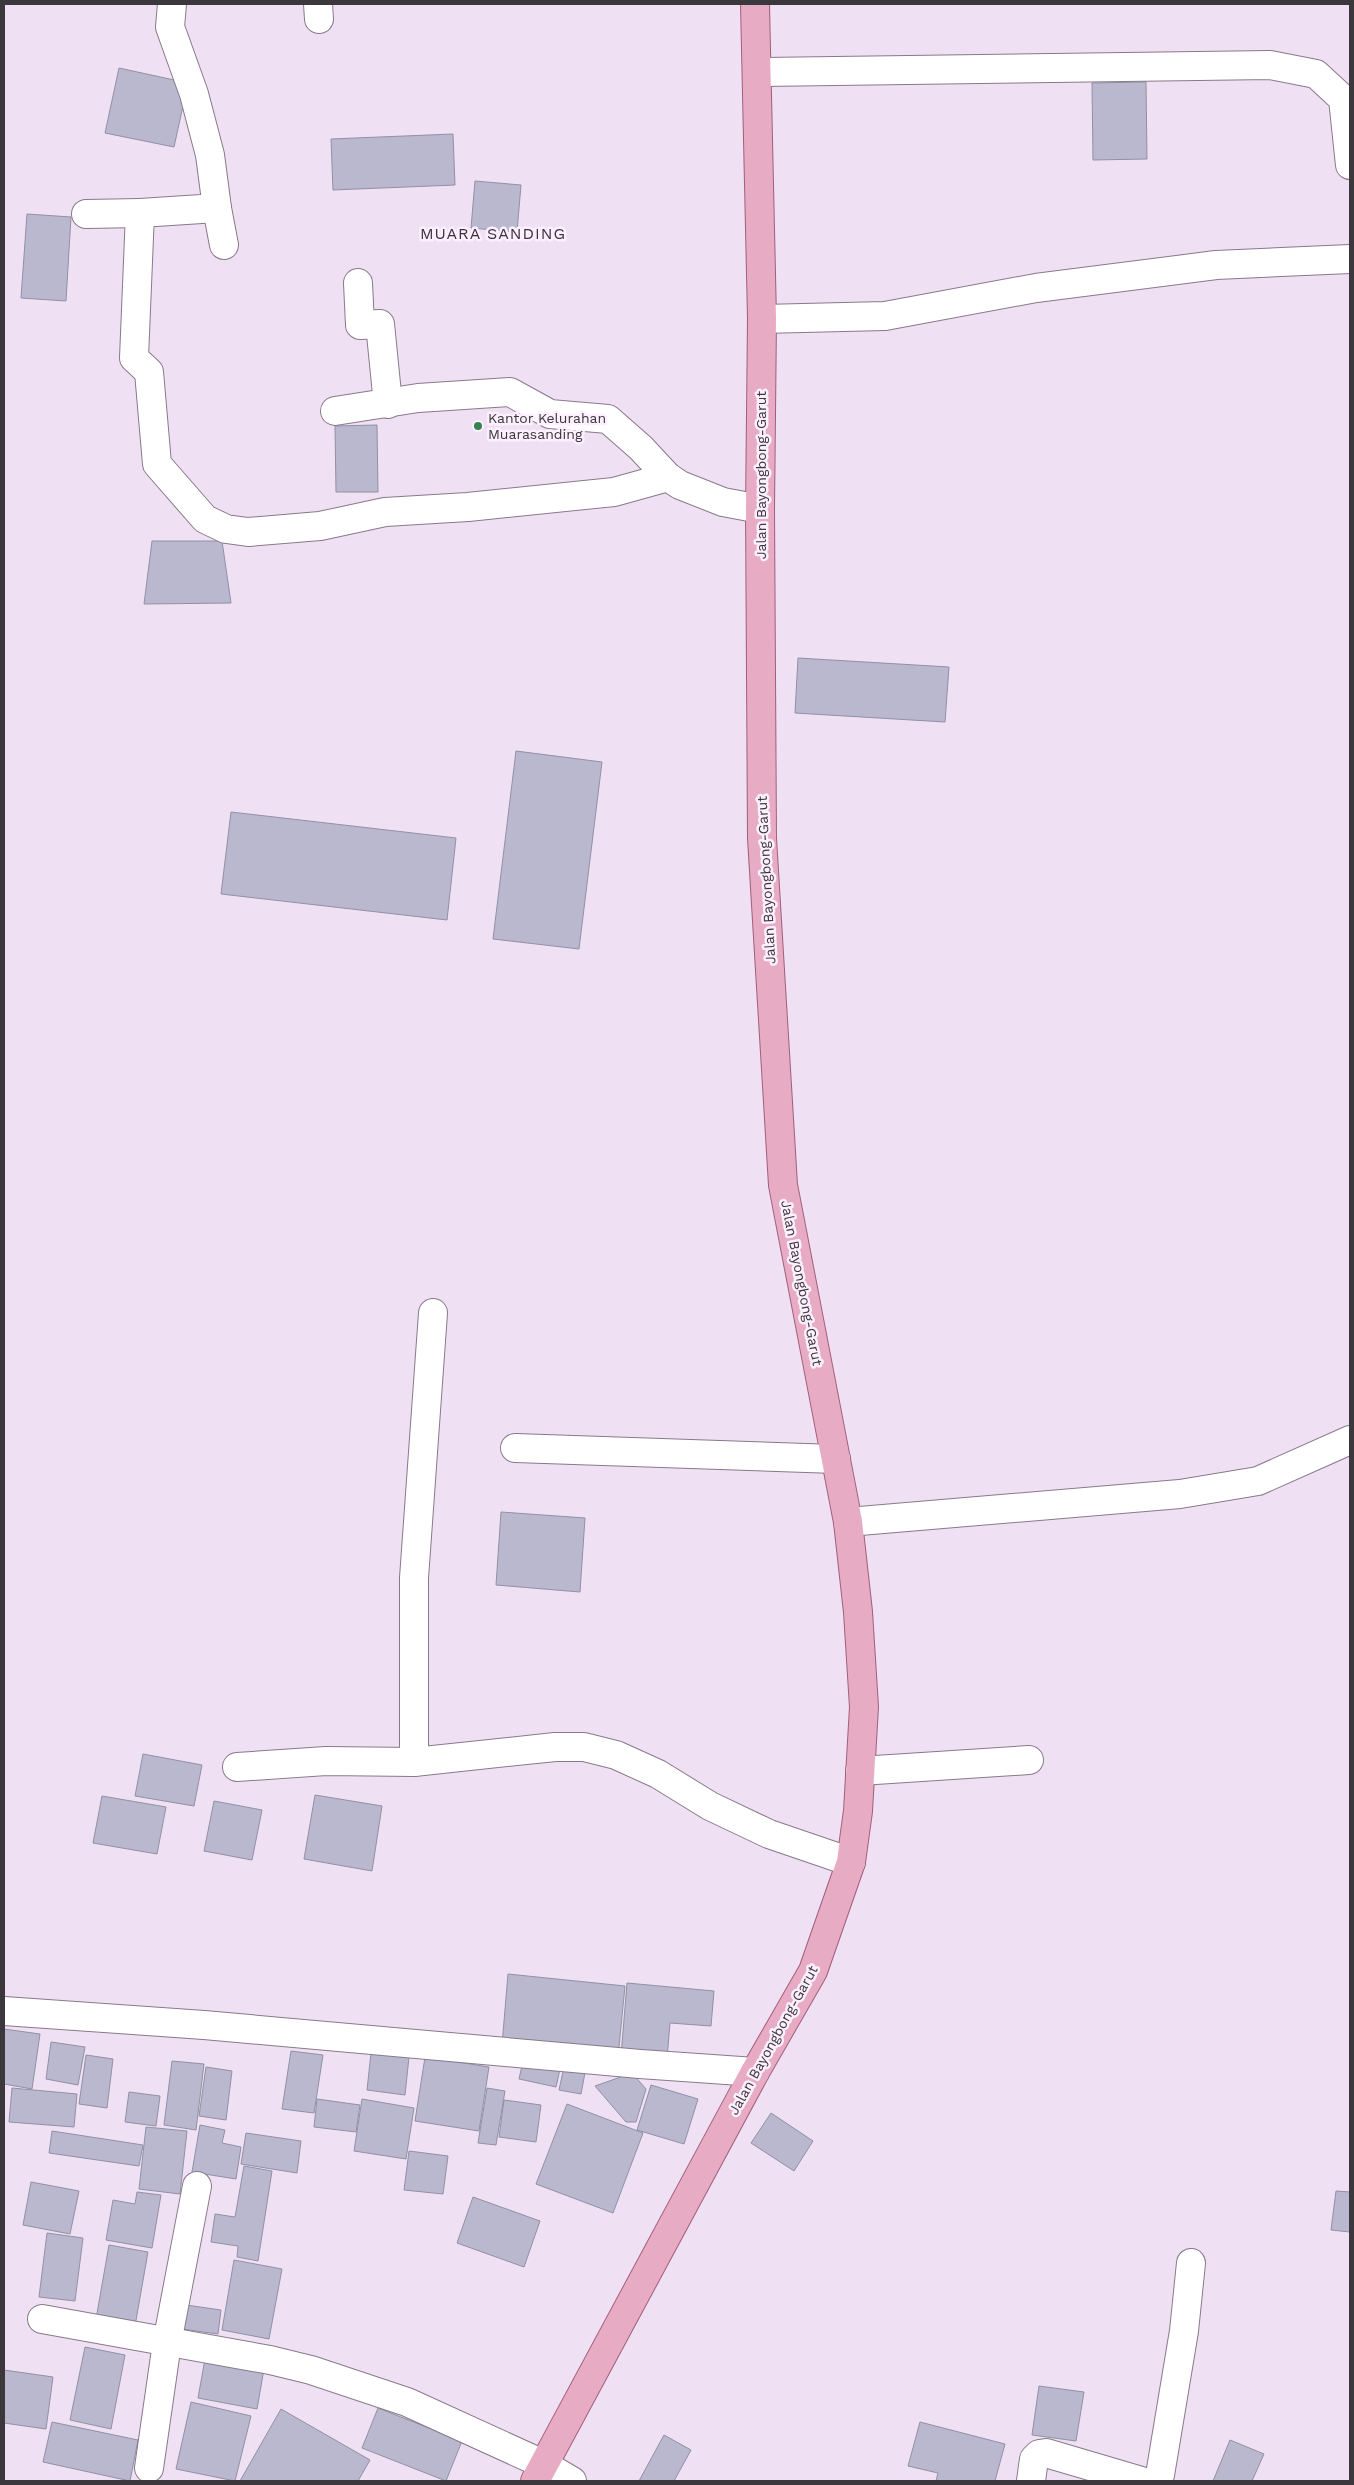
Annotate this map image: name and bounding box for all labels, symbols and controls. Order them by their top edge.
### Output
district label: MUARA SANDING [420,224,566,243]
street label: Jalan Bayongbong-Garut [753,391,769,559]
place label: Kantor Kelurahan Muarasanding [488,410,606,442]
marker: Kantor Kelurahan Muarasanding [472,420,484,432]
street label: Jalan Bayongbong-Garut [754,795,778,964]
street label: Jalan Bayongbong-Garut [778,1199,826,1367]
street label: Jalan Bayongbong-Garut [725,1962,821,2118]

